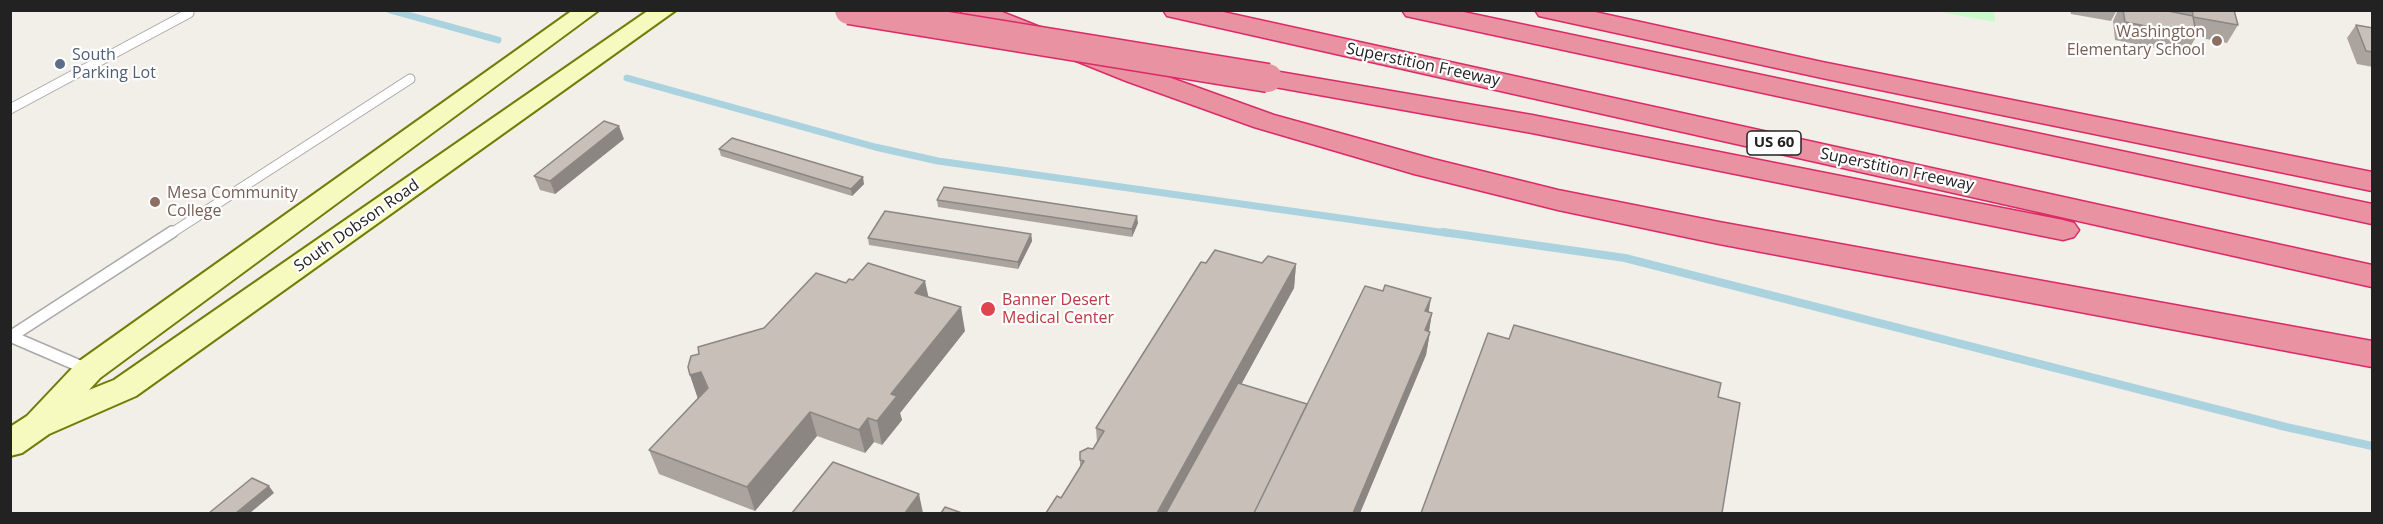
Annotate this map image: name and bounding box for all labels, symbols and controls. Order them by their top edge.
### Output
place label: Washington Elementary School [2067,22,2205,60]
marker: Washington Elementary School [2210,34,2224,48]
street label: Superstition Freeway [1344,39,1502,91]
place label: South Parking Lot [72,45,156,83]
marker: South Parking Lot [53,57,67,71]
road number: US 60 [1747,131,1801,155]
street label: Superstition Freeway [1818,144,1976,196]
street label: South Dobson Road [291,176,423,276]
place label: Mesa Community College [167,183,298,221]
marker: Mesa Community College [148,195,162,209]
place label: Banner Desert Medical Center [1002,290,1114,328]
marker: Banner Desert Medical Center [979,300,997,318]

